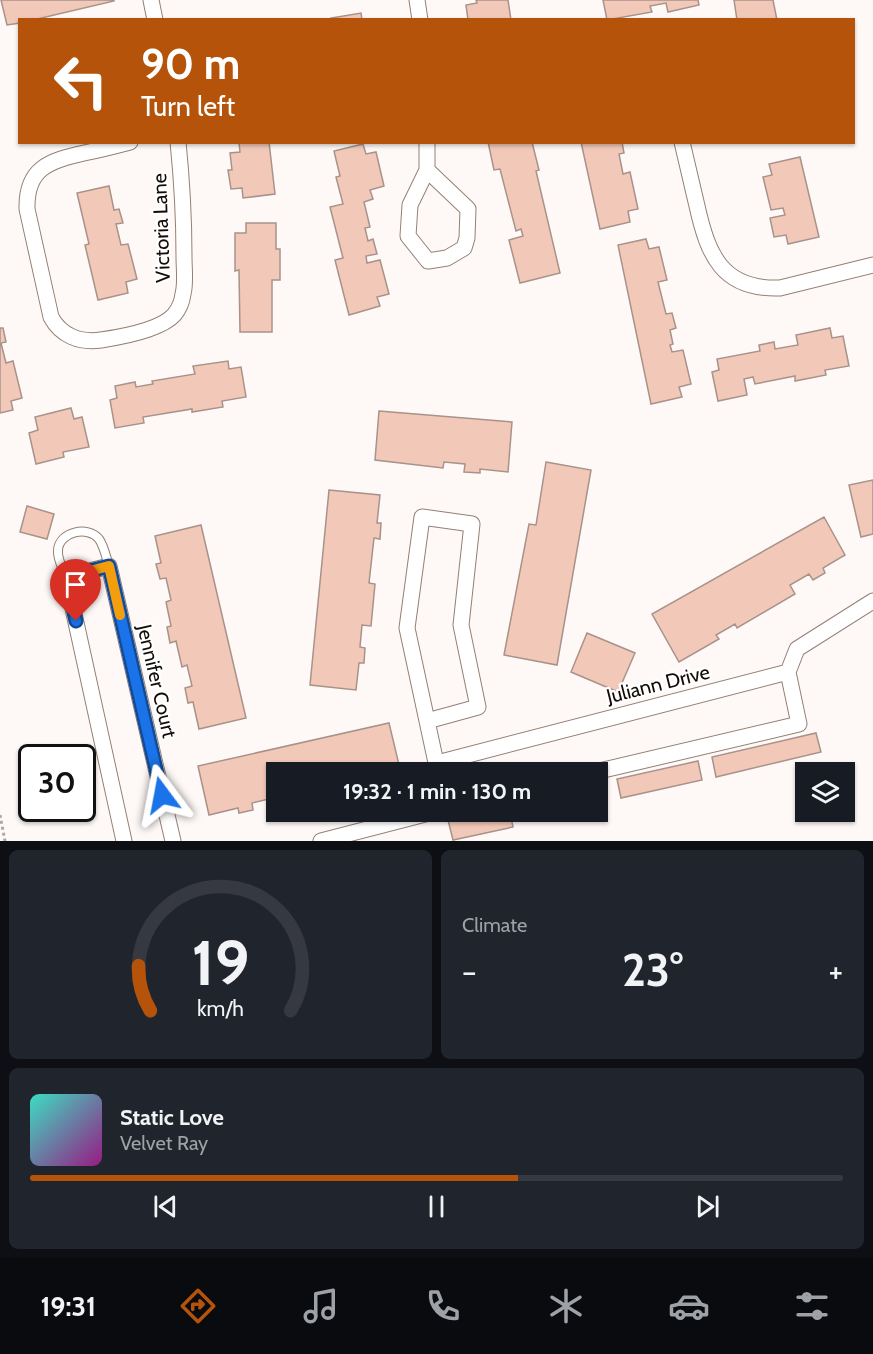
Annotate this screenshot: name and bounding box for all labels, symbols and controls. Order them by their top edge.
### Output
text: 90 m [141,38,240,90]
icon: left [42,42,120,120]
text: Turn left [141,90,235,123]
street label: Victoria Lane [147,173,175,283]
pin [50,559,101,621]
icon: arrive [59,568,92,601]
street label: Jennifer Court [132,621,182,740]
street label: Juliann Drive [603,660,712,709]
speed limit sign: 30 [18,744,96,822]
map controls [795,762,855,822]
button: layers [795,762,855,822]
position arrow [130,763,194,827]
text: 19:32 · 1 min · 130 m [343,778,531,805]
text: Climate [462,913,527,937]
text: 19 [191,925,250,1001]
text: 23° [622,943,683,997]
text: − [462,951,477,991]
text: + [828,951,843,991]
text: km/h [197,996,244,1022]
text: Static Love [120,1104,224,1131]
text: Velvet Ray [120,1131,208,1155]
icon: previous [149,1190,182,1223]
icon: pause [420,1190,453,1223]
icon: next [691,1190,724,1223]
icon: directions [177,1285,219,1327]
icon: music [300,1285,342,1327]
icon: phone [422,1285,464,1327]
icon: climate [545,1285,587,1327]
icon: car [668,1285,710,1327]
icon: filters [791,1285,833,1327]
text: 19:31 [40,1290,96,1323]

